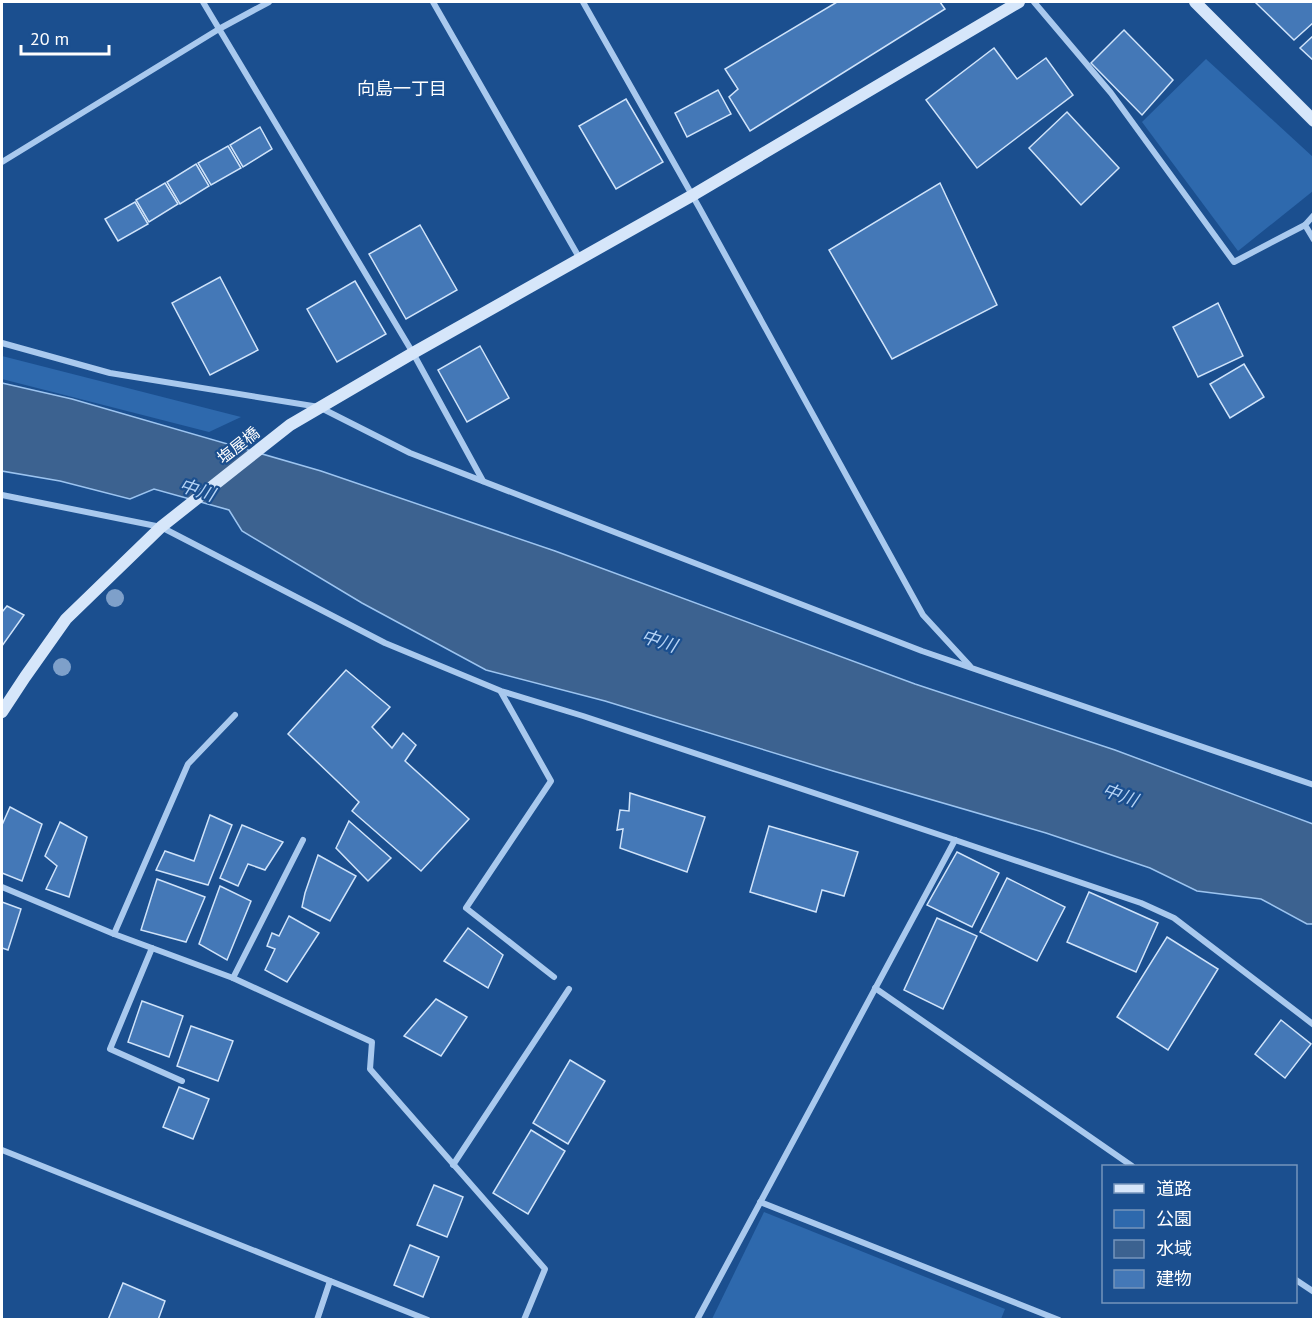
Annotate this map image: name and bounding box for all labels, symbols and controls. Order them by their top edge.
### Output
scale bar [21,18,110,56]
text: 20 m [30,27,69,50]
district label: 向島一丁目 [357,77,447,100]
street label: 塩屋橋 [213,422,263,468]
water label: 中川 [176,473,220,507]
water label: 中川 [638,624,682,658]
water label: 中川 [1099,778,1143,812]
legend [1102,1165,1297,1303]
text: 道路 [1156,1177,1192,1200]
text: 公園 [1156,1207,1192,1230]
text: 水域 [1156,1237,1192,1260]
text: 建物 [1156,1267,1192,1290]

